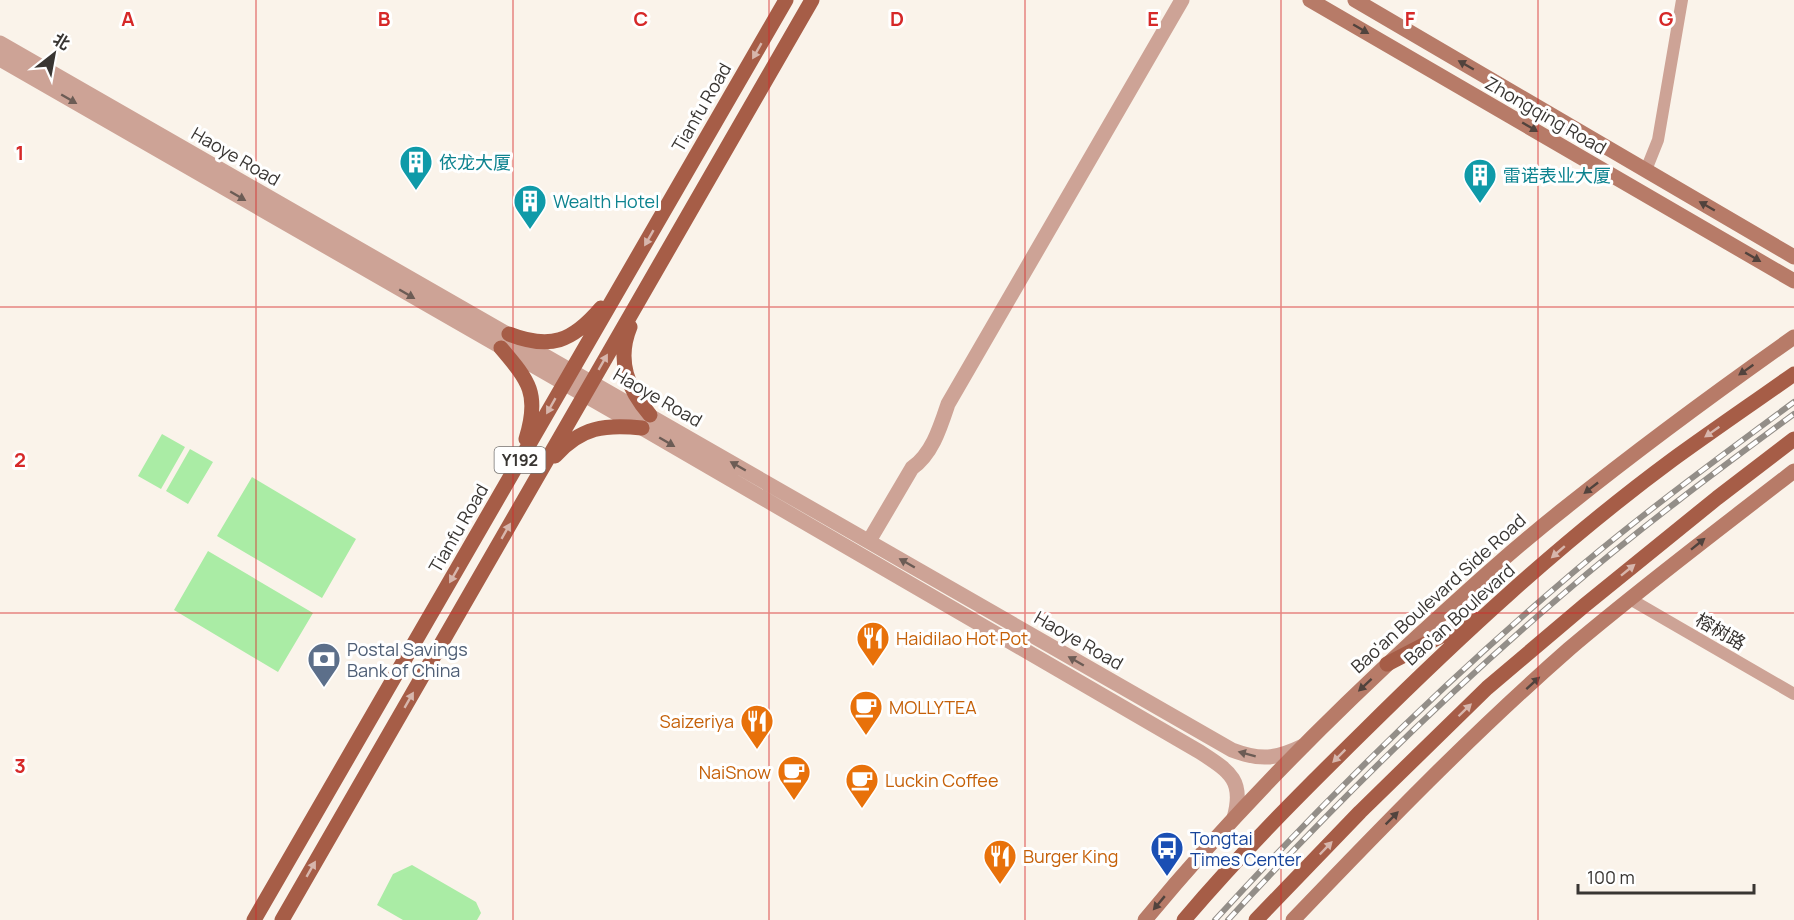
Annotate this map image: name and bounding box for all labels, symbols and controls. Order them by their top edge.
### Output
text: A [121,5,135,32]
text: B [378,5,391,32]
text: C [634,5,648,32]
text: D [890,5,904,32]
text: E [1147,5,1159,32]
text: F [1405,5,1416,32]
text: G [1659,5,1674,32]
north arrow [24,24,84,84]
one-way arrow [1353,24,1369,35]
text: 北 [49,28,74,55]
one-way arrow [751,43,762,59]
street label: Tianfu Road [666,58,736,156]
one-way arrow [1457,60,1474,70]
street label: Zhongqing Road [1481,71,1611,159]
one-way arrow [61,94,78,104]
street label: Haoye Road [187,121,285,191]
one-way arrow [1522,122,1538,133]
text: 1 [16,139,24,166]
building icon: 依龙大厦 [398,144,434,191]
place label: 依龙大厦 [439,150,511,174]
building icon: 雷诺表业大厦 [1462,157,1498,204]
place label: 雷诺表业大厦 [1503,163,1611,187]
building icon: Wealth Hotel [512,183,548,230]
place label: Wealth Hotel [553,189,659,213]
one-way arrow [230,191,247,201]
one-way arrow [1699,200,1715,211]
one-way arrow [643,230,654,246]
one-way arrow [1745,252,1762,262]
one-way arrow [399,288,415,299]
one-way arrow [598,353,608,370]
street label: Haoye Road [609,362,707,432]
one-way arrow [1739,364,1755,376]
one-way arrow [546,398,556,415]
one-way arrow [1704,426,1720,437]
one-way arrow [659,437,675,448]
text: 2 [14,446,26,473]
road number: Y192 [494,447,546,473]
one-way arrow [730,461,747,471]
street label: Tianfu Road [423,479,493,577]
one-way arrow [1583,481,1598,493]
street label: Bao'an Boulevard Side Road [1346,509,1530,677]
one-way arrow [501,522,511,539]
one-way arrow [1690,538,1705,551]
one-way arrow [1551,545,1566,558]
one-way arrow [899,558,915,569]
street label: Bao'an Boulevard [1399,559,1519,669]
one-way arrow [1620,563,1636,576]
one-way arrow [448,567,459,583]
street label: Haoye Road [1030,605,1128,675]
street label: 榕树路 [1692,607,1750,655]
restaurant icon: Haidilao Hot Pot [855,620,891,667]
place label: Haidilao Hot Pot [896,626,1028,650]
place label: Postal Savings Bank of China [347,637,468,682]
bank icon: Postal Savings Bank of China [306,641,342,688]
one-way arrow [1067,656,1084,666]
one-way arrow [1525,676,1540,690]
one-way arrow [1357,678,1372,692]
cafe icon: MOLLYTEA [848,689,884,736]
one-way arrow [403,692,414,708]
place label: MOLLYTEA [889,695,977,719]
restaurant icon: Saizeriya [739,703,775,750]
one-way arrow [1457,704,1471,718]
place label: Saizeriya [660,709,734,733]
one-way arrow [1238,749,1256,759]
one-way arrow [1331,749,1346,763]
text: 3 [14,752,26,779]
cafe icon: NaiSnow [776,754,812,801]
place label: NaiSnow [699,760,771,784]
cafe icon: Luckin Coffee [844,762,880,809]
place label: Luckin Coffee [885,768,998,792]
one-way arrow [1384,811,1398,825]
place label: Tongtai Times Center [1190,826,1302,871]
bus stop icon: Tongtai Times Center [1149,830,1185,877]
restaurant icon: Burger King [982,838,1018,885]
one-way arrow [1319,840,1333,855]
place label: Burger King [1023,844,1118,868]
scale bar [1578,857,1754,895]
one-way arrow [306,861,317,877]
text: 100 m [1587,865,1635,889]
one-way arrow [1153,895,1166,910]

